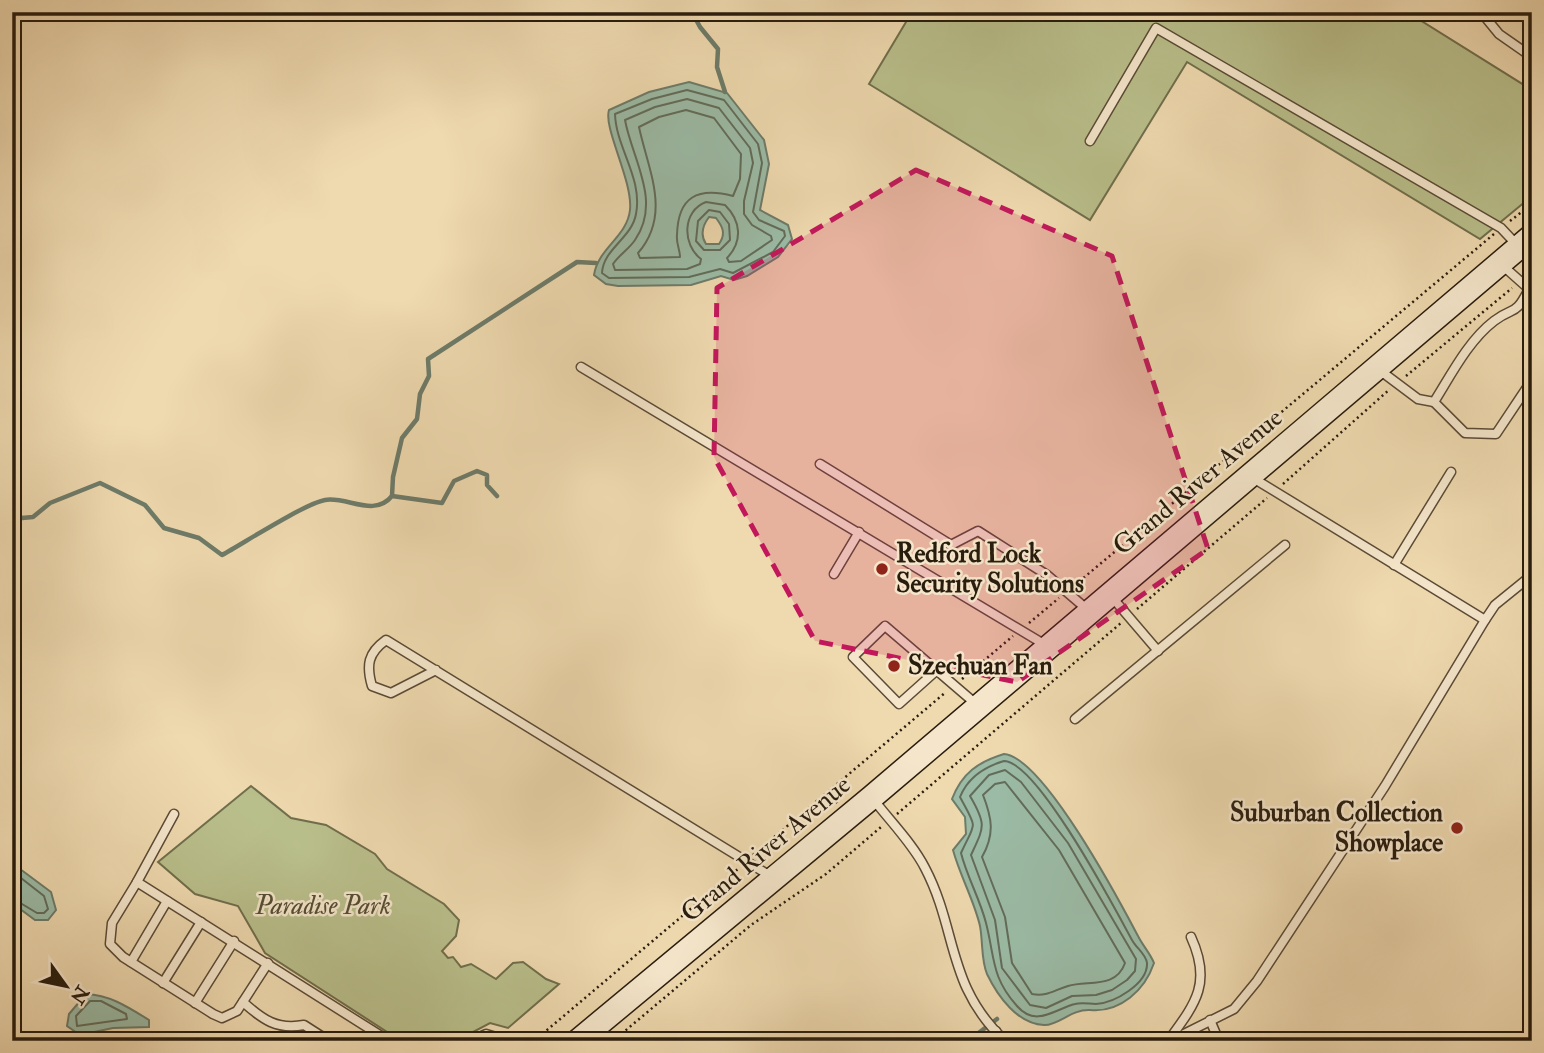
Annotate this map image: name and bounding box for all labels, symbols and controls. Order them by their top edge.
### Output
street label: Grand River Avenue [1107,402,1289,562]
place label: Redford Lock Security Solutions [896,538,1084,601]
marker: Redford Lock Security Solutions [874,561,890,577]
place label: Szechuan Fan [908,650,1053,682]
marker: Szechuan Fan [886,658,902,674]
street label: Grand River Avenue [675,769,857,929]
place label: Suburban Collection Showplace [1230,797,1444,860]
marker: Suburban Collection Showplace [1449,820,1465,836]
park label: Paradise Park [254,890,391,922]
north arrow [32,951,102,1021]
text: N [64,980,95,1009]

